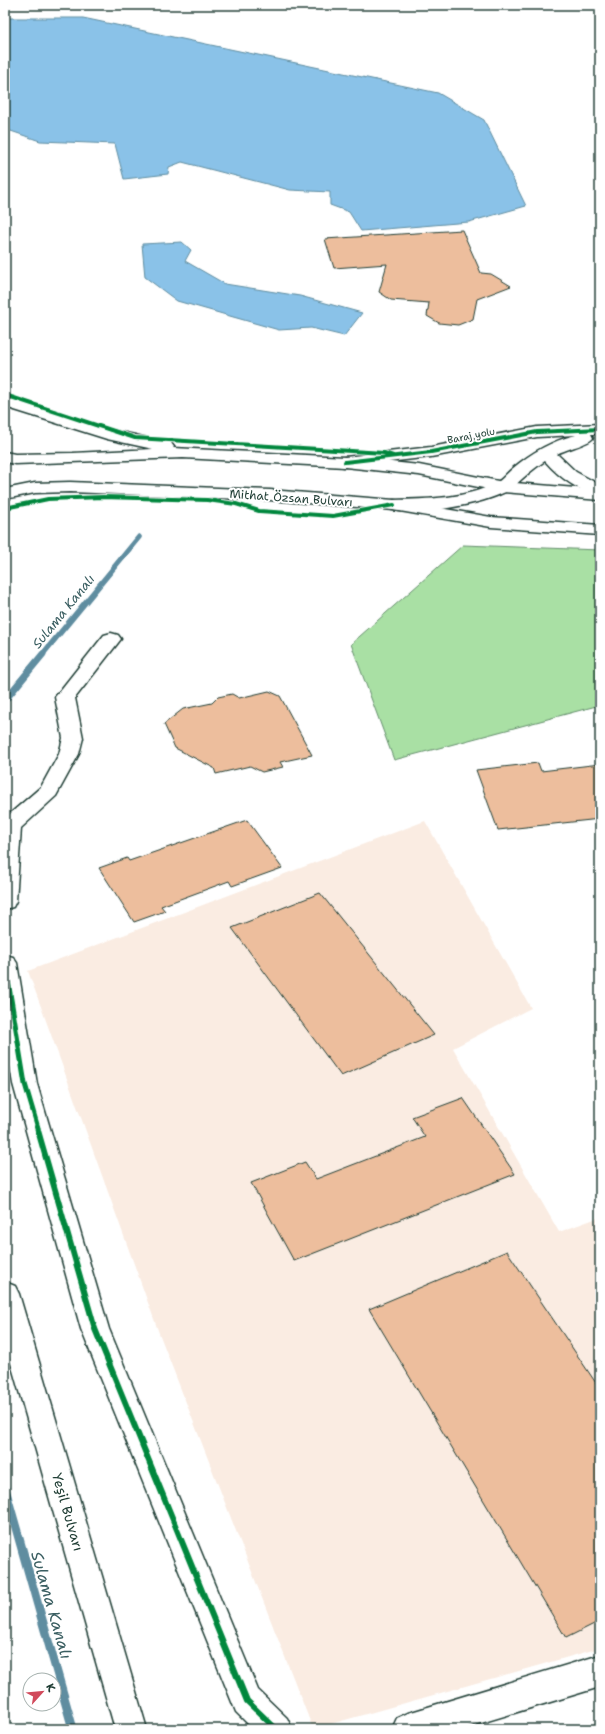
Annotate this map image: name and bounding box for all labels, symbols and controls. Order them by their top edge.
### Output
street label: Baraj yolu [446,424,496,446]
street label: Mithat Özsan Bulvarı [229,486,353,510]
water label: Sulama Kanalı [28,571,99,652]
street label: Yeşil Bulvarı [48,1471,88,1553]
water label: Sulama Kanalı [26,1549,77,1661]
north arrow [22,1672,62,1712]
text: K [42,1681,59,1695]

